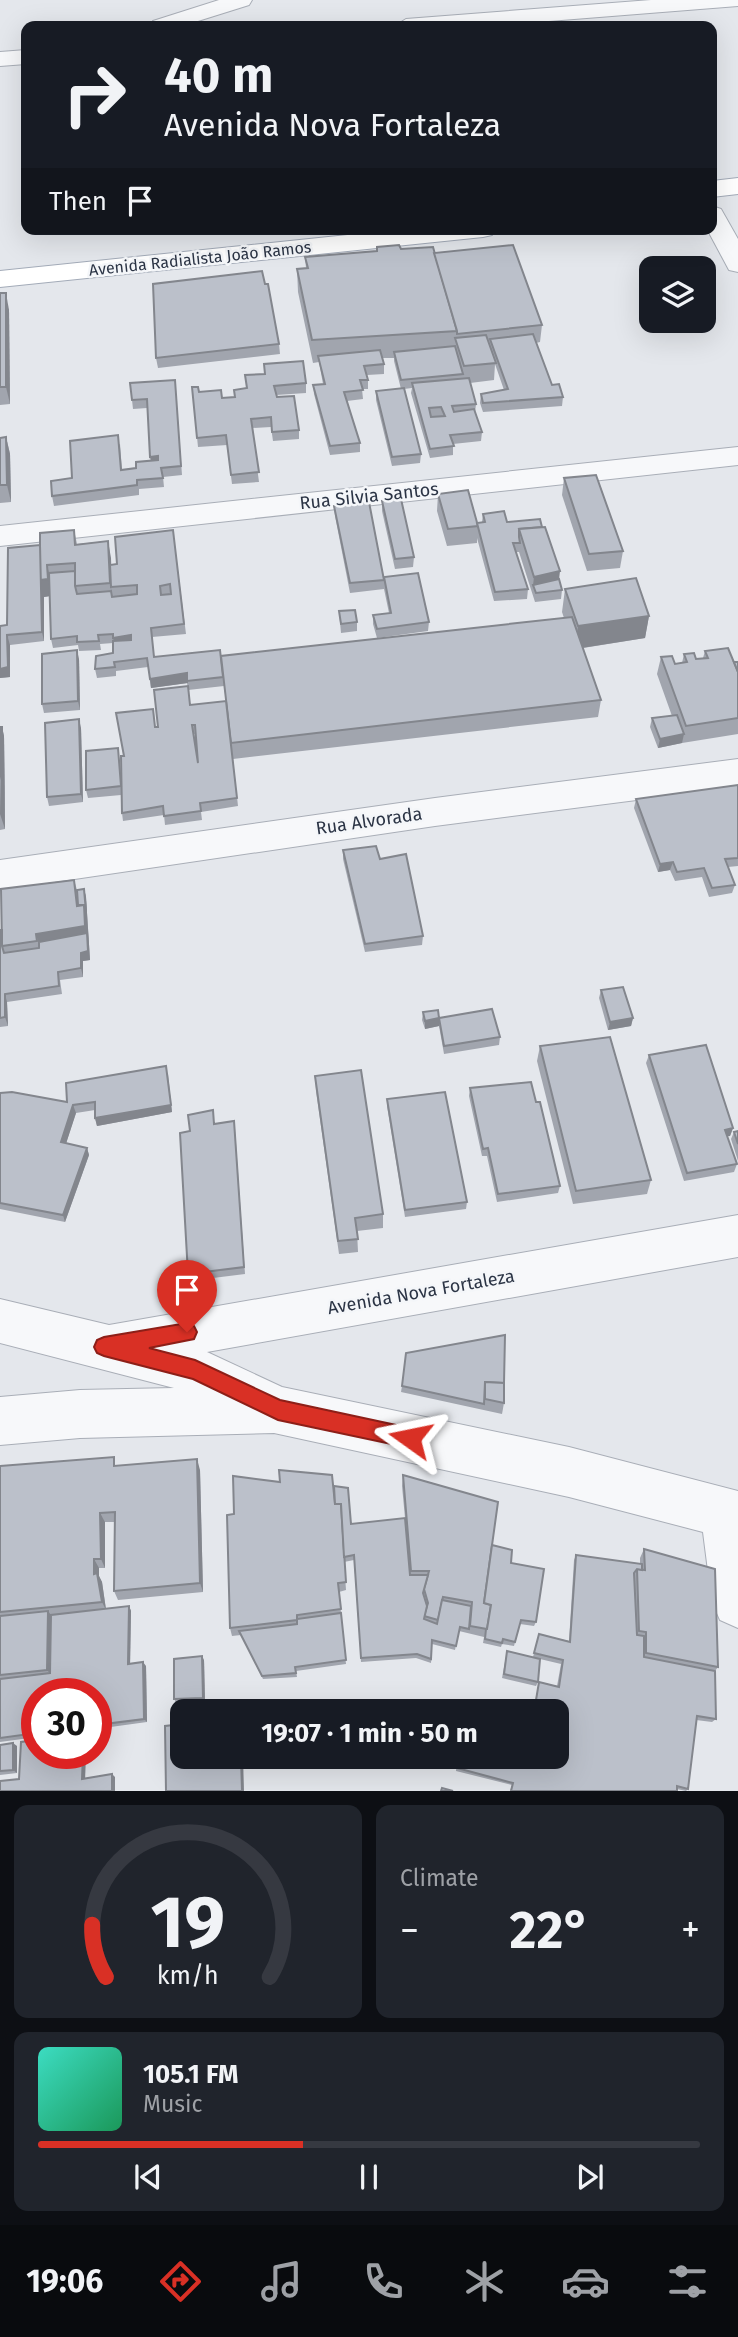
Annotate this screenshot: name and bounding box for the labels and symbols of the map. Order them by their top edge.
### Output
street label: Avenida Radialista João Ramos [88,237,312,280]
street label: Rua Silvia Santos [298,478,440,514]
street label: Rua Alvorada [314,803,424,839]
pin [157,1260,217,1332]
street label: Avenida Nova Fortaleza [326,1265,516,1319]
position arrow [373,1401,447,1475]
speed limit sign: 30 [21,1678,112,1769]

